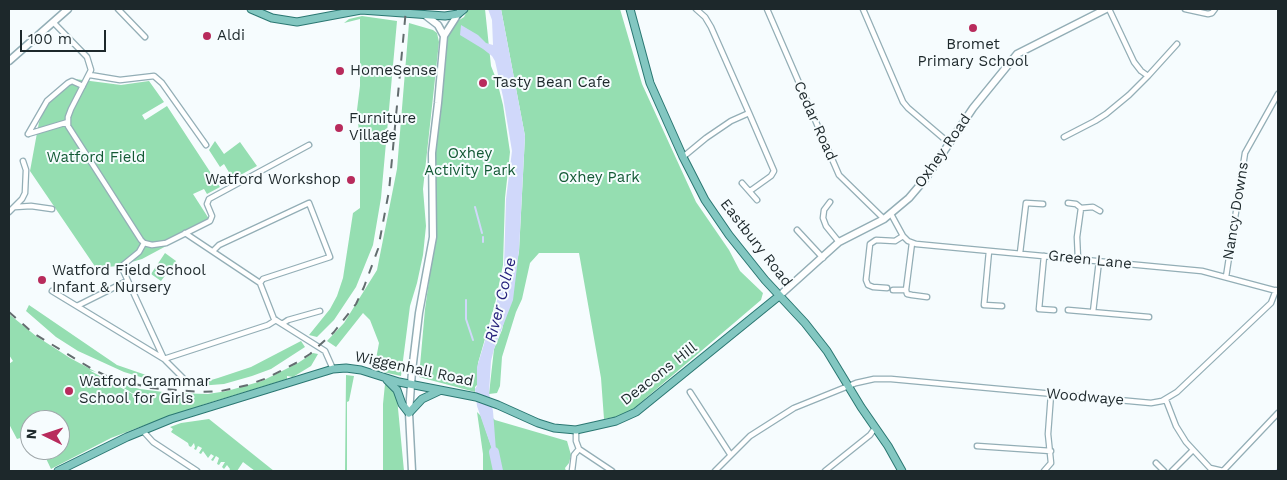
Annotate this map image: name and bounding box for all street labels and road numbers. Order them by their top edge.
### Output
street label: Cedar Road [790,79,840,163]
street label: Oxhey Road [911,111,975,191]
street label: Nancy Downs [1219,161,1253,261]
street label: Eastbury Road [716,195,796,291]
street label: Green Lane [1047,247,1133,273]
street label: Deacons Hill [617,339,701,409]
street label: Wiggenhall Road [353,348,475,390]
street label: Woodwaye [1045,385,1125,409]

